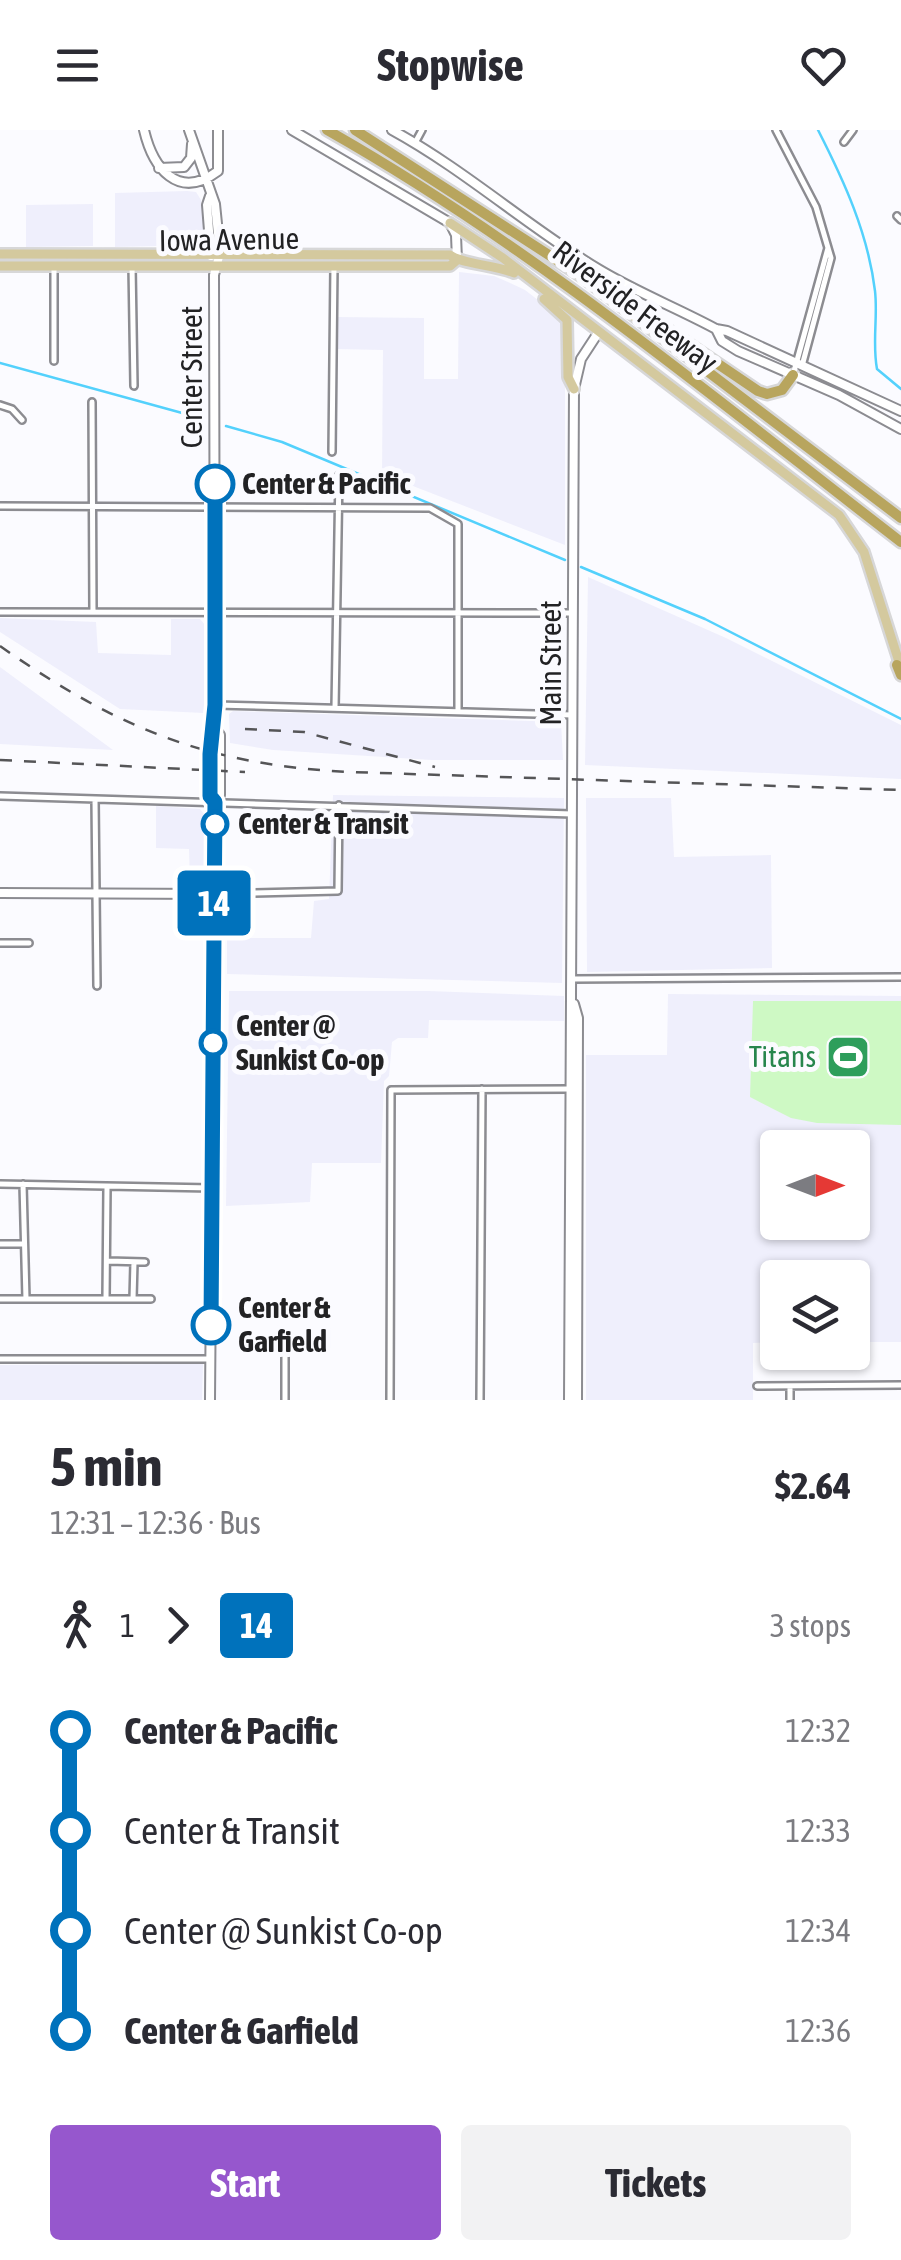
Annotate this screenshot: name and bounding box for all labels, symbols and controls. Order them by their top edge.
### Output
icon: menu [50,38,105,93]
icon: heart [796,38,851,93]
text: Stopwise [377,39,524,91]
street label: Iowa Avenue [159,221,299,257]
street label: Riverside Freeway [547,233,724,379]
street label: Center Street [174,306,208,448]
marker: Center & Pacific [196,465,234,503]
place label: Center & Pacific [242,466,411,500]
street label: Main Street [533,600,567,726]
place label: Center & Transit [238,806,409,840]
marker: Center & Transit [202,811,228,837]
line badge: 14 [169,870,259,936]
text: 14 [198,883,230,923]
place label: Center @ Sunkist Co-op [236,1008,384,1076]
marker: Center @ Sunkist Co-op [200,1030,226,1056]
sports icon: Titans [825,1034,871,1080]
place label: Titans [749,1039,816,1073]
north arrow [760,1130,870,1240]
map controls [760,1130,870,1370]
button: layers [760,1260,870,1370]
place label: Center & Garfield [238,1290,331,1358]
marker: Center & Garfield [192,1306,230,1344]
text: 5 min [50,1435,162,1498]
text: $2.64 [775,1464,851,1507]
text: 12:31 – 12:36 · Bus [50,1504,261,1541]
icon: walk [50,1598,105,1653]
icon: forward [150,1598,205,1653]
text: 14 [240,1605,273,1645]
text: 1 [120,1607,135,1644]
text: 3 stops [770,1607,851,1644]
text: Center & Pacific [124,1709,338,1752]
text: 12:32 [785,1712,851,1749]
text: Center & Transit [124,1809,340,1852]
text: 12:33 [785,1812,851,1849]
text: Center @ Sunkist Co-op [124,1909,443,1952]
text: 12:34 [785,1912,851,1949]
text: Center & Garfield [124,2009,359,2052]
text: 12:36 [785,2012,851,2049]
button: Start [50,2125,441,2240]
button: Tickets [461,2125,851,2240]

